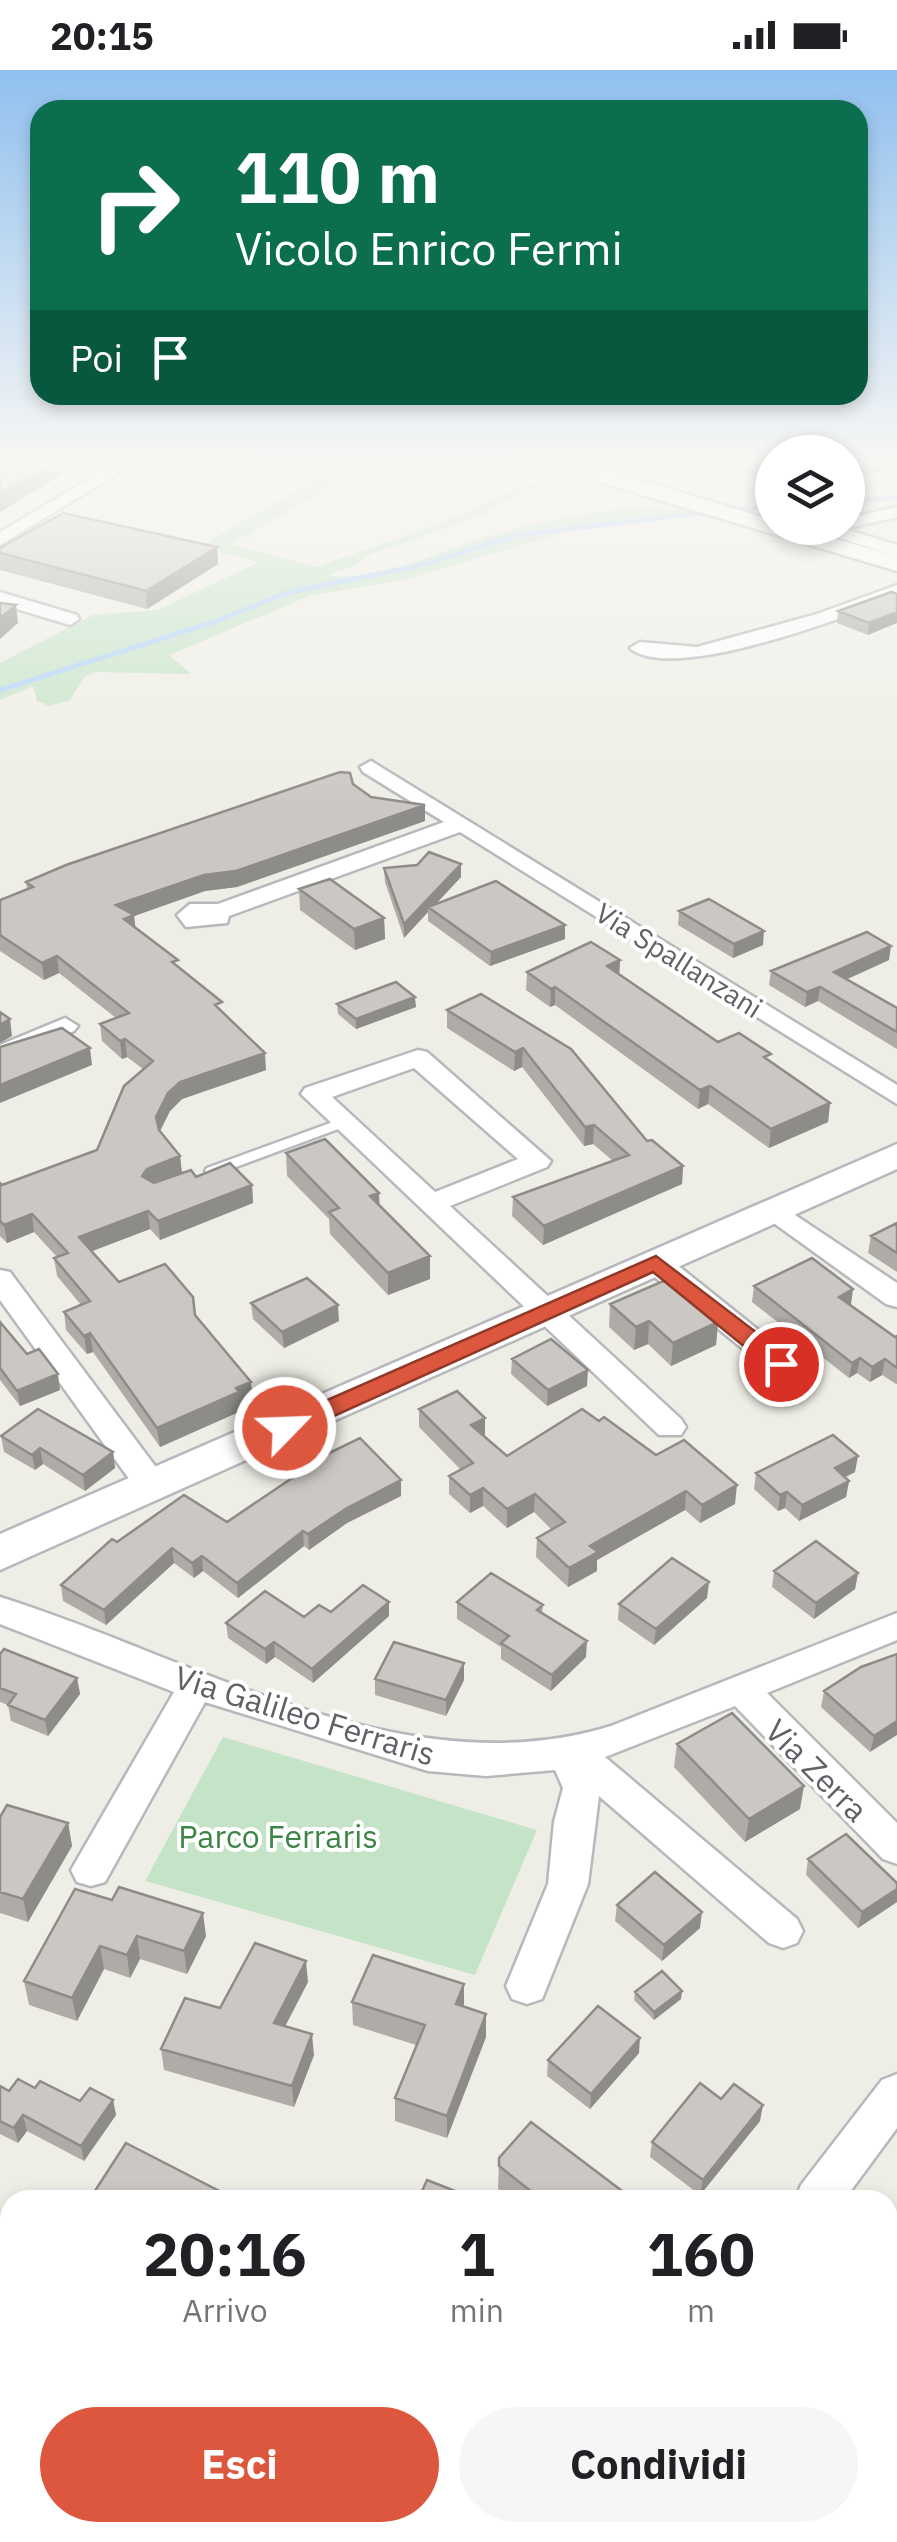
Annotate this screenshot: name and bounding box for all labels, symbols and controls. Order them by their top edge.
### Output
text: 20:15 [50,11,154,60]
text: 110 m [235,131,440,222]
icon: right [70,140,200,270]
text: Vicolo Enrico Fermi [235,219,623,277]
icon: arrive [143,330,198,385]
text: Poi [70,333,123,382]
map controls [755,435,865,545]
button: layers [755,435,865,545]
street label: Via Spallanzani [589,894,769,1026]
pin [739,1322,824,1407]
icon: arrive [754,1337,809,1392]
position arrow [233,1376,337,1480]
street label: Via Galileo Ferraris [170,1655,440,1775]
street label: Via Zerra [757,1710,877,1830]
park label: Parco Ferraris [178,1815,378,1857]
text: 20:16 [143,2214,307,2293]
text: 1 [459,2214,495,2293]
text: 160 [647,2214,755,2293]
text: Arrivo [182,2289,268,2331]
text: min [450,2289,504,2331]
text: m [687,2289,715,2331]
button: Esci [40,2407,439,2522]
button: Condividi [459,2407,858,2522]

